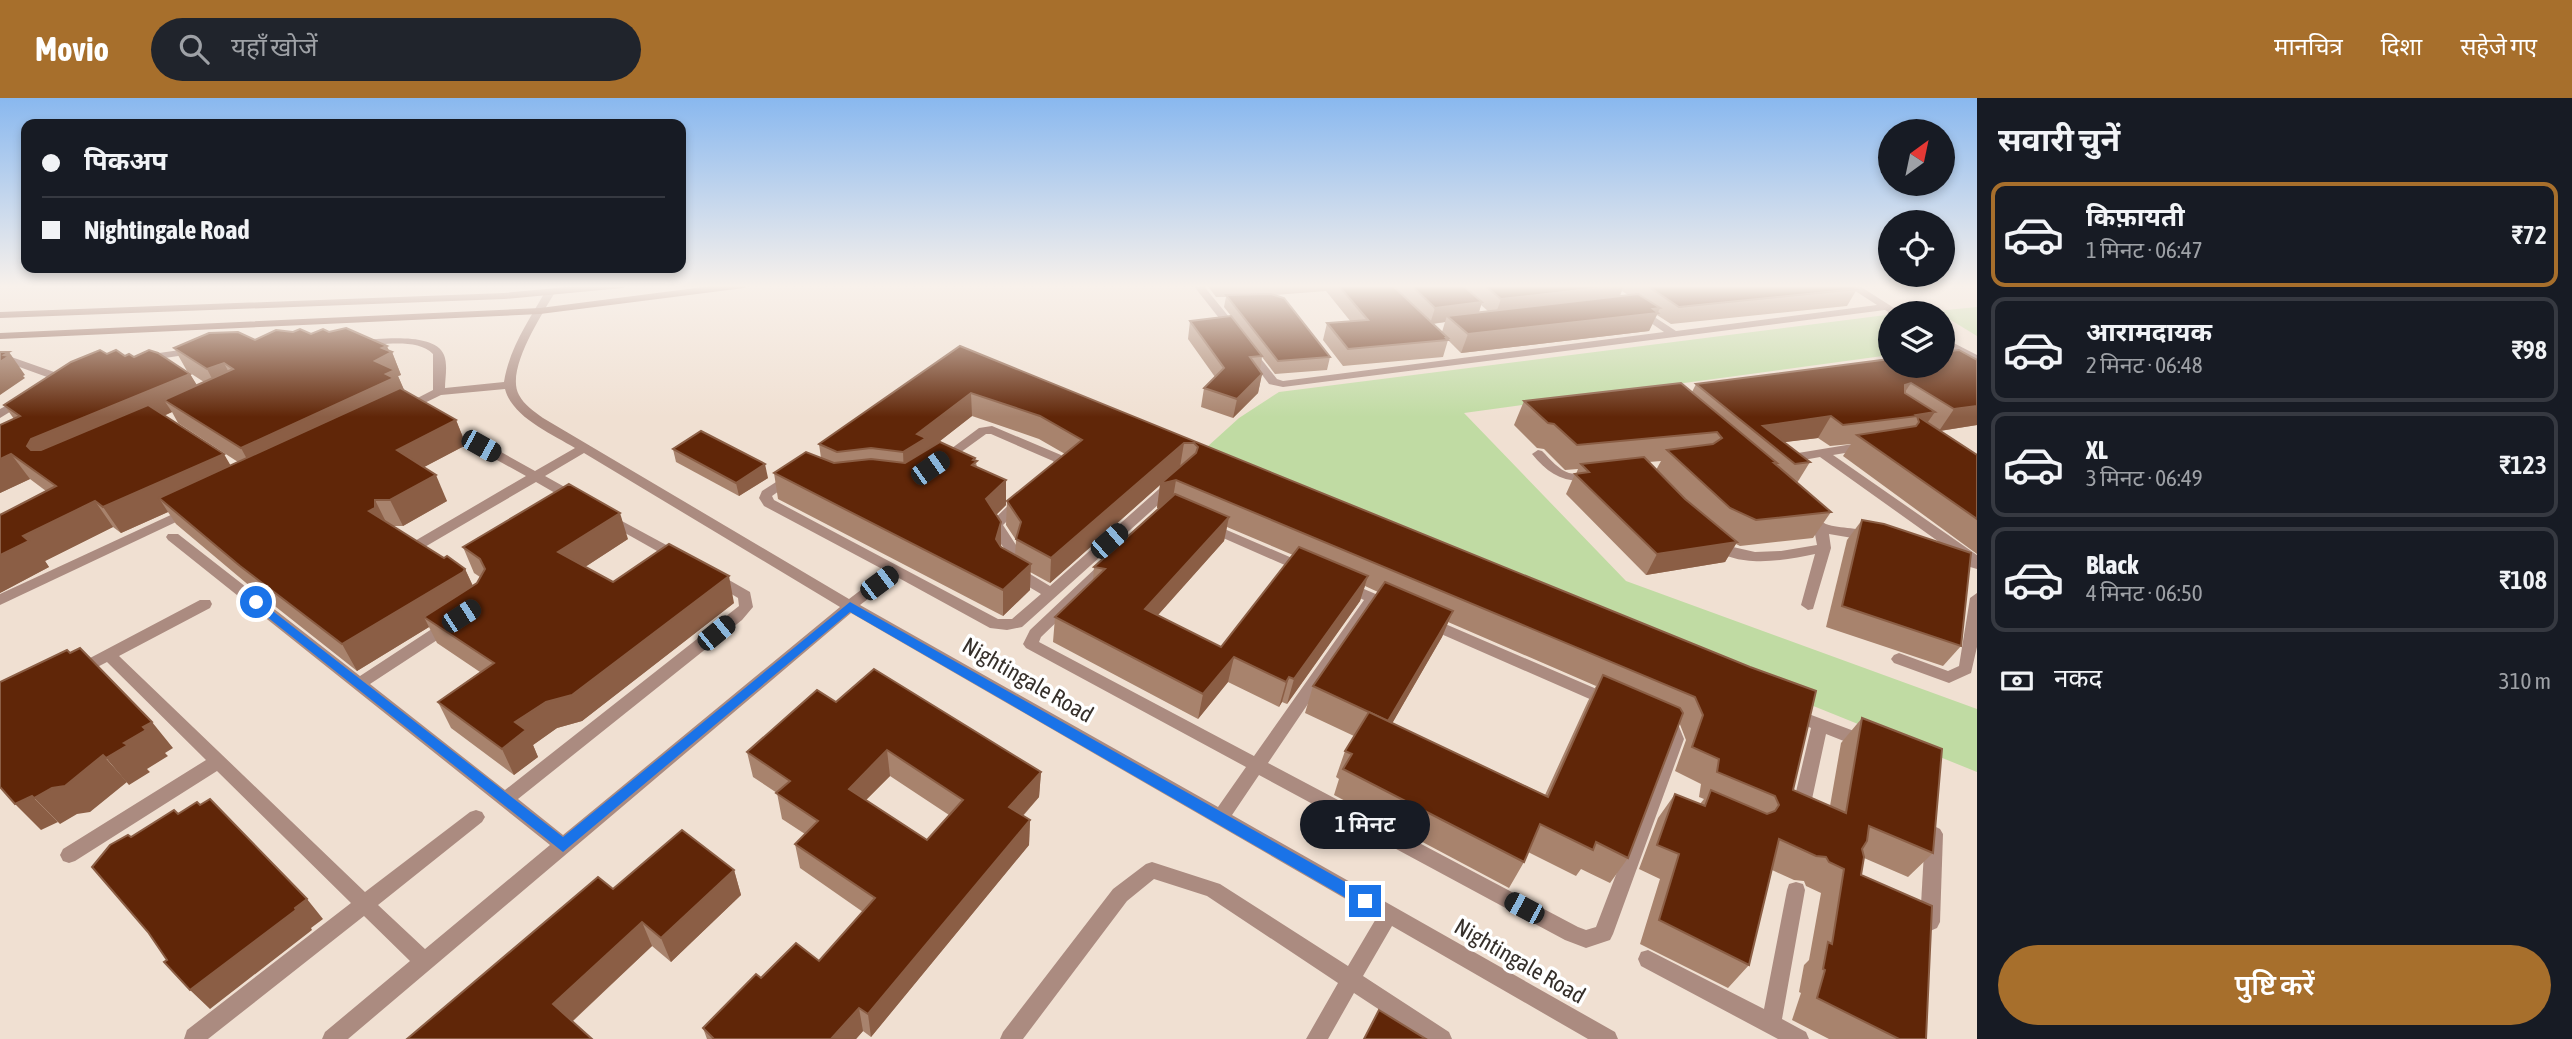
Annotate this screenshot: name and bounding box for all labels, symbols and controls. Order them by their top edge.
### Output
search box [151,18,641,81]
text: Movio [35,30,109,68]
icon: search [175,30,213,68]
text: यहाँ खोजें [231,32,317,62]
text: मानचित्र [2274,33,2343,60]
text: दिशा [2381,33,2422,60]
text: सहेजे गए [2460,33,2537,60]
north arrow [1878,119,1955,196]
map controls [1878,119,1955,378]
text: सवारी चुनें [1998,121,2120,158]
text: पिकअप [84,146,167,176]
text: किफ़ायती [2086,202,2185,232]
icon: car [2002,203,2065,266]
button: locate [1878,210,1955,287]
text: Nightingale Road [84,215,250,245]
text: ₹72 [2511,220,2547,250]
text: 1 मिनट · 06:47 [2086,237,2203,263]
button: layers [1878,301,1955,378]
text: आरामदायक [2086,317,2212,347]
icon: car [2002,318,2065,381]
text: ₹98 [2511,335,2547,365]
text: 2 मिनट · 06:48 [2086,352,2203,378]
car [458,427,505,465]
icon: car [2002,433,2065,496]
text: XL [2086,435,2108,465]
car [907,447,954,489]
text: ₹123 [2499,450,2547,480]
text: 3 मिनट · 06:49 [2086,465,2203,491]
car [1087,519,1132,563]
icon: car [2002,548,2065,611]
text: Black [2086,550,2138,580]
car [856,562,903,604]
text: ₹108 [2499,565,2547,595]
text: 4 मिनट · 06:50 [2086,580,2203,606]
route start [240,586,272,618]
car [438,596,485,636]
car [694,612,739,654]
street label: Nightingale Road [958,632,1098,728]
icon: cash [1998,662,2036,700]
text: नकद [2054,663,2102,693]
text: 310 m [2499,668,2551,694]
callout: 1 मिनट [1300,800,1430,848]
text: 1 मिनट [1335,811,1395,837]
route end [1349,885,1381,917]
car [1501,889,1548,927]
street label: Nightingale Road [1450,913,1590,1009]
button: पुष्टि करें [1998,945,2551,1025]

